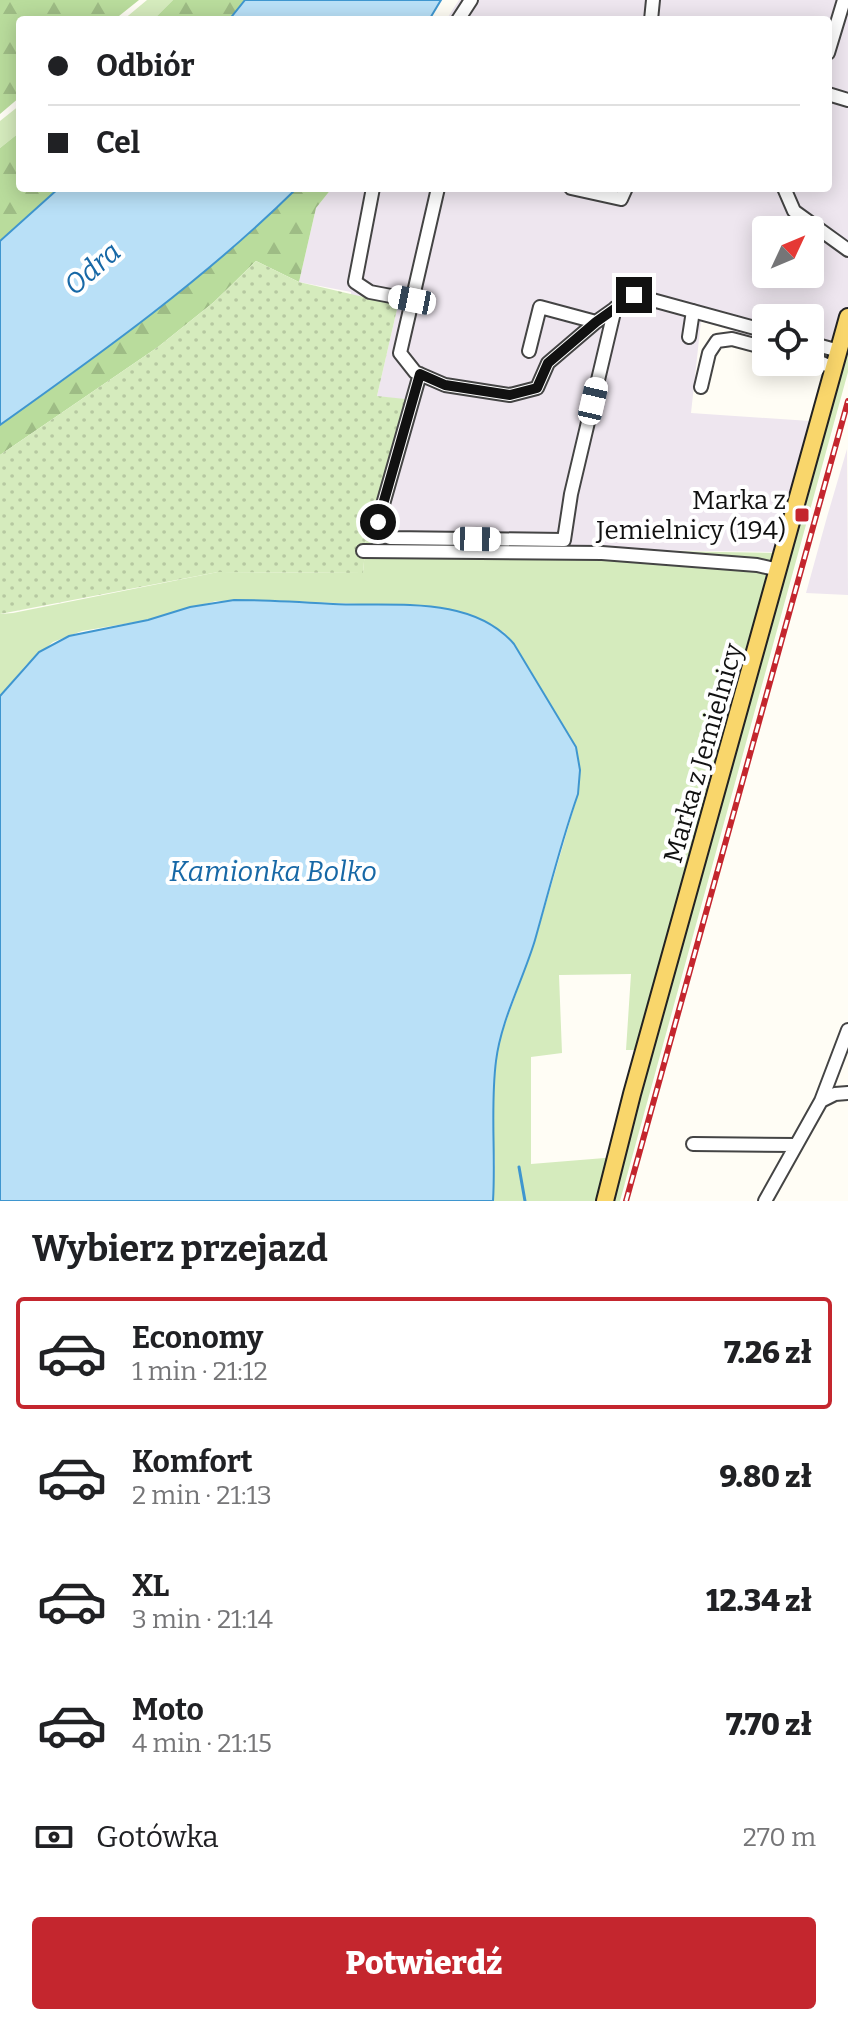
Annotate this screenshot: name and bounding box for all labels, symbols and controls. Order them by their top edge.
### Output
text: Odbiór [96,48,195,84]
text: Cel [96,125,140,161]
north arrow [752,216,824,288]
map controls [752,216,824,376]
water label: Odra [57,235,127,302]
route end [616,277,652,313]
car [386,284,438,316]
button: locate [752,304,824,376]
car [576,375,610,427]
place label: Marka z Jemielnicy (194) [595,485,786,546]
route start [360,504,396,540]
marker: Marka z Jemielnicy (194) [793,506,811,524]
car [453,527,501,551]
street label: Marka z Jemielnicy [657,640,750,866]
water label: Kamionka Bolko [169,855,377,888]
text: Wybierz przejazd [32,1227,328,1271]
icon: car [36,1317,108,1389]
text: Economy [132,1320,263,1356]
text: 7.26 zł [724,1335,812,1371]
text: 1 min · 21:12 [132,1356,268,1387]
icon: car [36,1441,108,1513]
text: Komfort [132,1444,253,1480]
text: 9.80 zł [719,1459,812,1495]
text: 2 min · 21:13 [132,1480,272,1511]
icon: car [36,1565,108,1637]
text: XL [132,1568,169,1604]
text: 12.34 zł [706,1583,812,1619]
text: 3 min · 21:14 [132,1604,273,1635]
icon: car [36,1689,108,1761]
text: Moto [132,1692,204,1728]
text: 7.70 zł [726,1707,812,1743]
text: 4 min · 21:15 [132,1728,272,1759]
icon: cash [32,1815,76,1859]
text: Gotówka [96,1819,219,1855]
text: 270 m [743,1822,816,1853]
button: Potwierdź [32,1917,816,2009]

